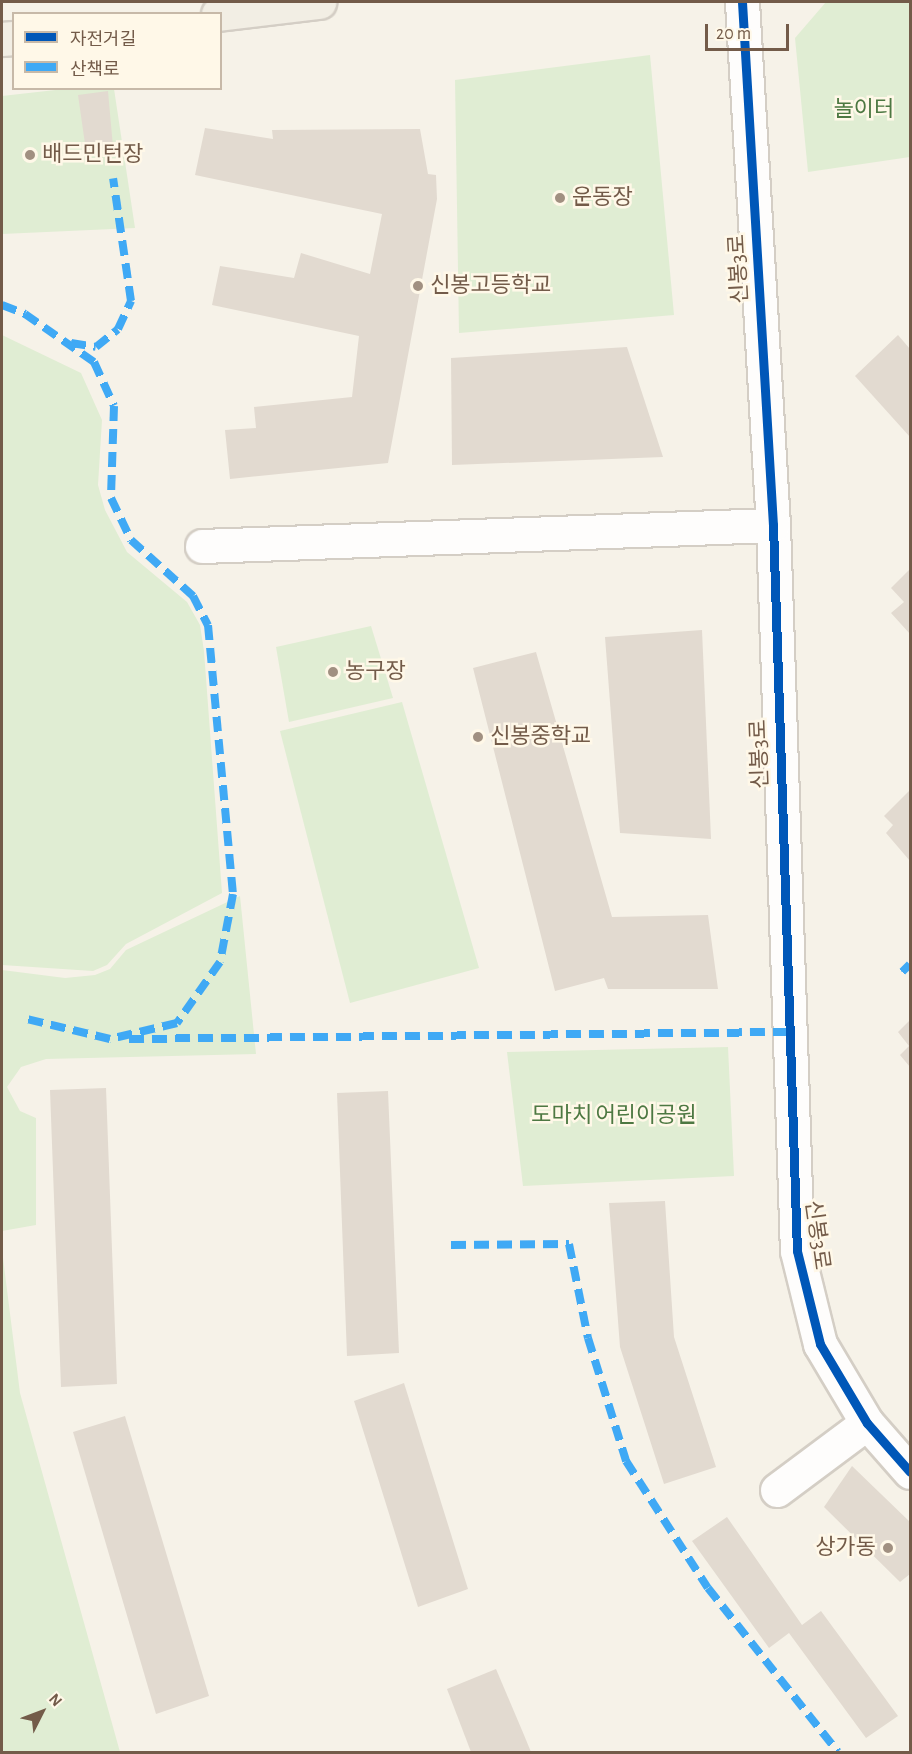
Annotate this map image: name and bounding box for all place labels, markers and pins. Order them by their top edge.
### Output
place label: 배드민턴장 [42,142,143,168]
marker: 배드민턴장 [23,148,37,162]
place label: 운동장 [572,185,633,211]
marker: 운동장 [553,191,567,205]
place label: 신봉고등학교 [430,273,551,299]
marker: 신봉고등학교 [411,279,425,293]
place label: 농구장 [345,659,406,685]
marker: 농구장 [326,665,340,679]
place label: 신봉중학교 [490,724,591,750]
marker: 신봉중학교 [471,730,485,744]
place label: 상가동 [815,1535,876,1561]
marker: 상가동 [881,1541,895,1555]

